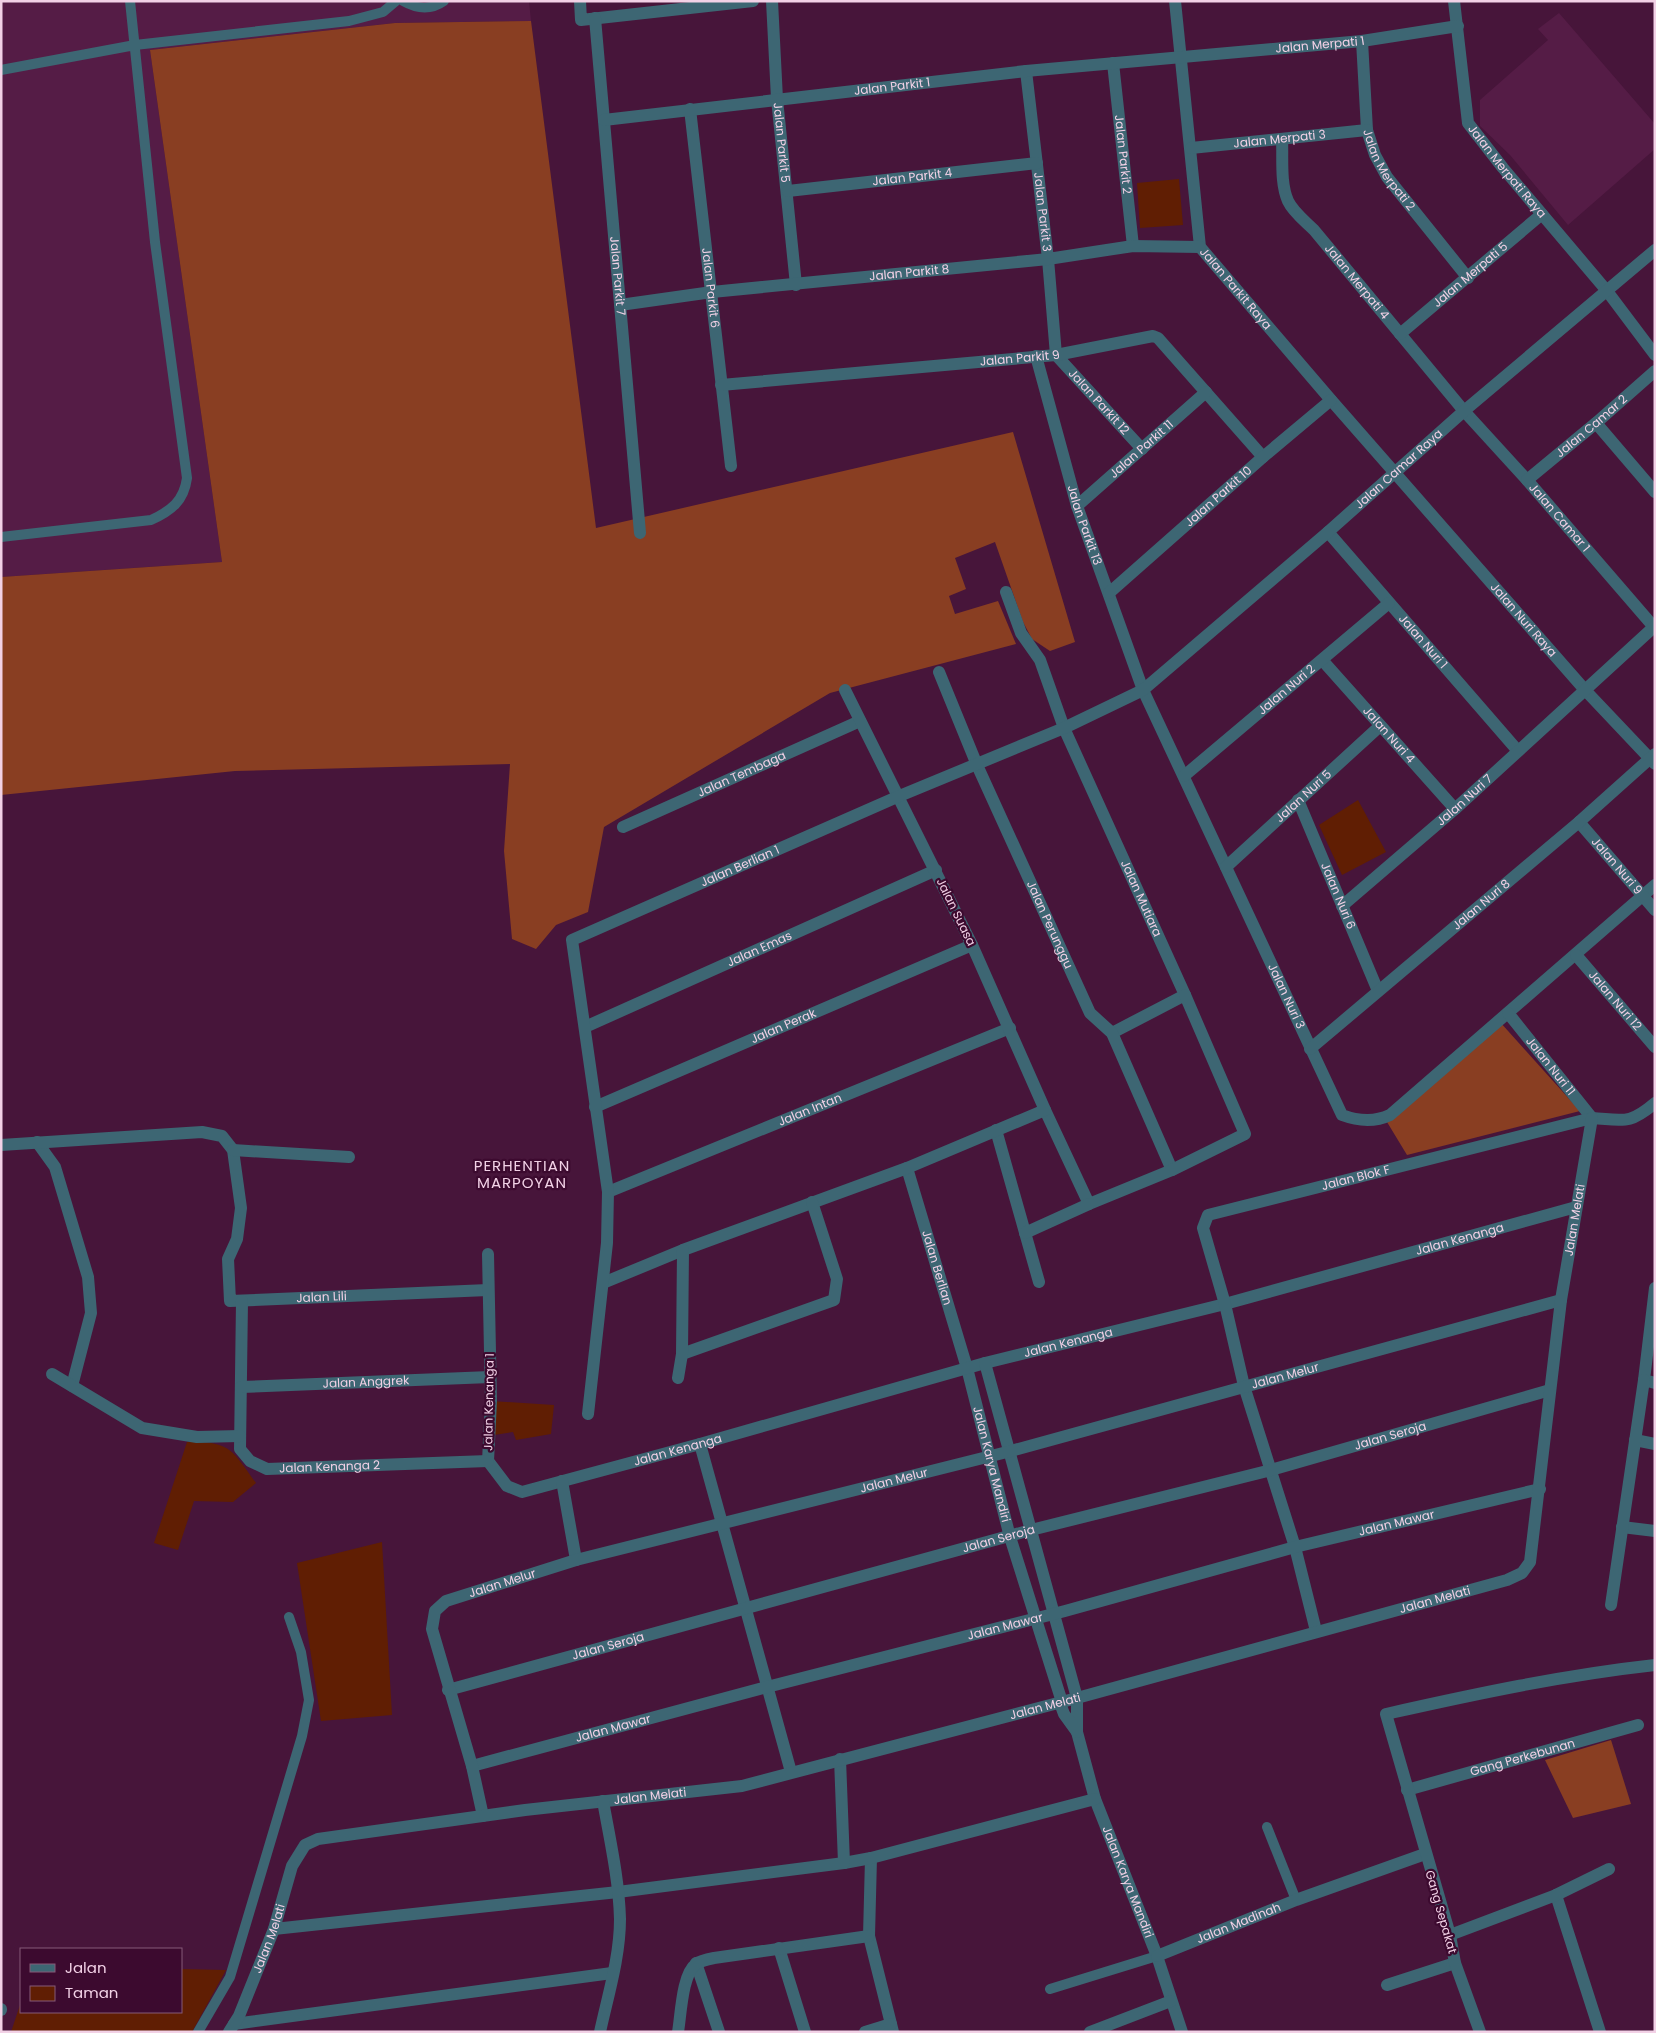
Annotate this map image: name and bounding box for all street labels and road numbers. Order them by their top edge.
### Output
street label: Jalan Merpati 1 [1275,32,1366,57]
street label: Jalan Parkit 1 [853,73,931,99]
street label: Jalan Parkit 5 [769,102,794,183]
street label: Jalan Parkit 2 [1111,114,1136,195]
street label: Jalan Merpati Raya [1464,121,1551,221]
street label: Jalan Merpati 3 [1233,125,1326,152]
street label: Jalan Merpati 2 [1359,127,1420,214]
street label: Jalan Parkit 4 [871,164,953,189]
street label: Jalan Parkit 3 [1030,171,1056,253]
street label: Jalan Parkit 7 [606,236,630,317]
street label: Jalan Merpati 5 [1429,238,1511,311]
street label: Jalan Merpati 4 [1321,240,1394,323]
street label: Jalan Parkit Raya [1196,244,1276,333]
street label: Jalan Parkit 6 [698,247,724,329]
street label: Jalan Parkit 8 [868,260,950,285]
street label: Jalan Parkit 9 [979,345,1061,370]
street label: Jalan Parkit 12 [1065,365,1134,438]
street label: Jalan Camar 2 [1552,390,1631,461]
street label: Jalan Parkit 11 [1105,416,1177,482]
street label: Jalan Camar Raya [1351,425,1446,512]
street label: Jalan Parkit 10 [1181,462,1255,530]
street label: Jalan Camar 1 [1525,479,1594,555]
street label: Jalan Parkit 13 [1064,483,1107,567]
street label: Jalan Nuri Raya [1487,579,1561,660]
street label: Jalan Nuri 1 [1395,610,1452,672]
street label: Jalan Nuri 2 [1254,660,1318,718]
street label: Jalan Nuri 4 [1359,702,1419,767]
street label: Jalan Tembaga [694,746,788,801]
street label: Jalan Nuri 5 [1271,766,1335,826]
street label: Jalan Nuri 7 [1433,770,1496,829]
street label: Jalan Nuri 9 [1588,833,1647,898]
street label: Jalan Berlian 1 [698,841,782,890]
street label: Jalan Mutiara [1117,857,1167,939]
street label: Jalan Nuri 6 [1317,860,1360,932]
street label: Jalan Suasa [933,875,980,949]
street label: Jalan Nuri 8 [1448,875,1513,933]
street label: Jalan Perunggu [1023,878,1078,971]
street label: Jalan Emas [724,927,794,970]
street label: Jalan Nuri 3 [1264,960,1309,1031]
street label: Jalan Nuri 12 [1585,967,1646,1034]
street label: Jalan Perak [748,1004,819,1047]
street label: Jalan Nuri 11 [1522,1033,1580,1099]
street label: Jalan Intan [775,1089,844,1130]
street label: Jalan Blok F [1320,1160,1392,1194]
street label: Jalan Melati [1560,1183,1589,1257]
street label: Jalan Kenanga [1414,1218,1506,1259]
street label: Jalan Berlian [918,1228,957,1307]
street label: Jalan Lili [296,1287,347,1306]
street label: Jalan Kenanga [1022,1323,1114,1361]
street label: Jalan Kenanga 1 [479,1353,498,1451]
street label: Jalan Melur [1249,1358,1321,1393]
street label: Jalan Anggrek [322,1371,410,1392]
street label: Jalan Karya Mandiri [969,1404,1015,1524]
street label: Jalan Seroja [1352,1417,1428,1454]
street label: Jalan Kenanga [632,1429,724,1470]
street label: Jalan Kenanga 2 [279,1456,380,1477]
street label: Jalan Melur [858,1463,930,1497]
street label: Jalan Mawar [1357,1505,1437,1540]
street label: Jalan Seroja [960,1520,1037,1556]
street label: Jalan Melur [466,1564,538,1601]
street label: Jalan Melati [1397,1581,1472,1617]
street label: Jalan Mawar [965,1608,1045,1644]
street label: Jalan Seroja [570,1628,646,1664]
street label: Jalan Melati [1008,1688,1082,1723]
street label: Jalan Mawar [573,1709,653,1746]
street label: Gang Perkebunan [1468,1734,1577,1780]
street label: Jalan Melati [613,1783,687,1808]
street label: Jalan Karya Mandiri [1098,1823,1158,1940]
street label: Gang Sepakat [1421,1868,1461,1955]
street label: Jalan Madinah [1194,1898,1283,1947]
street label: Jalan Melati [248,1902,289,1976]

